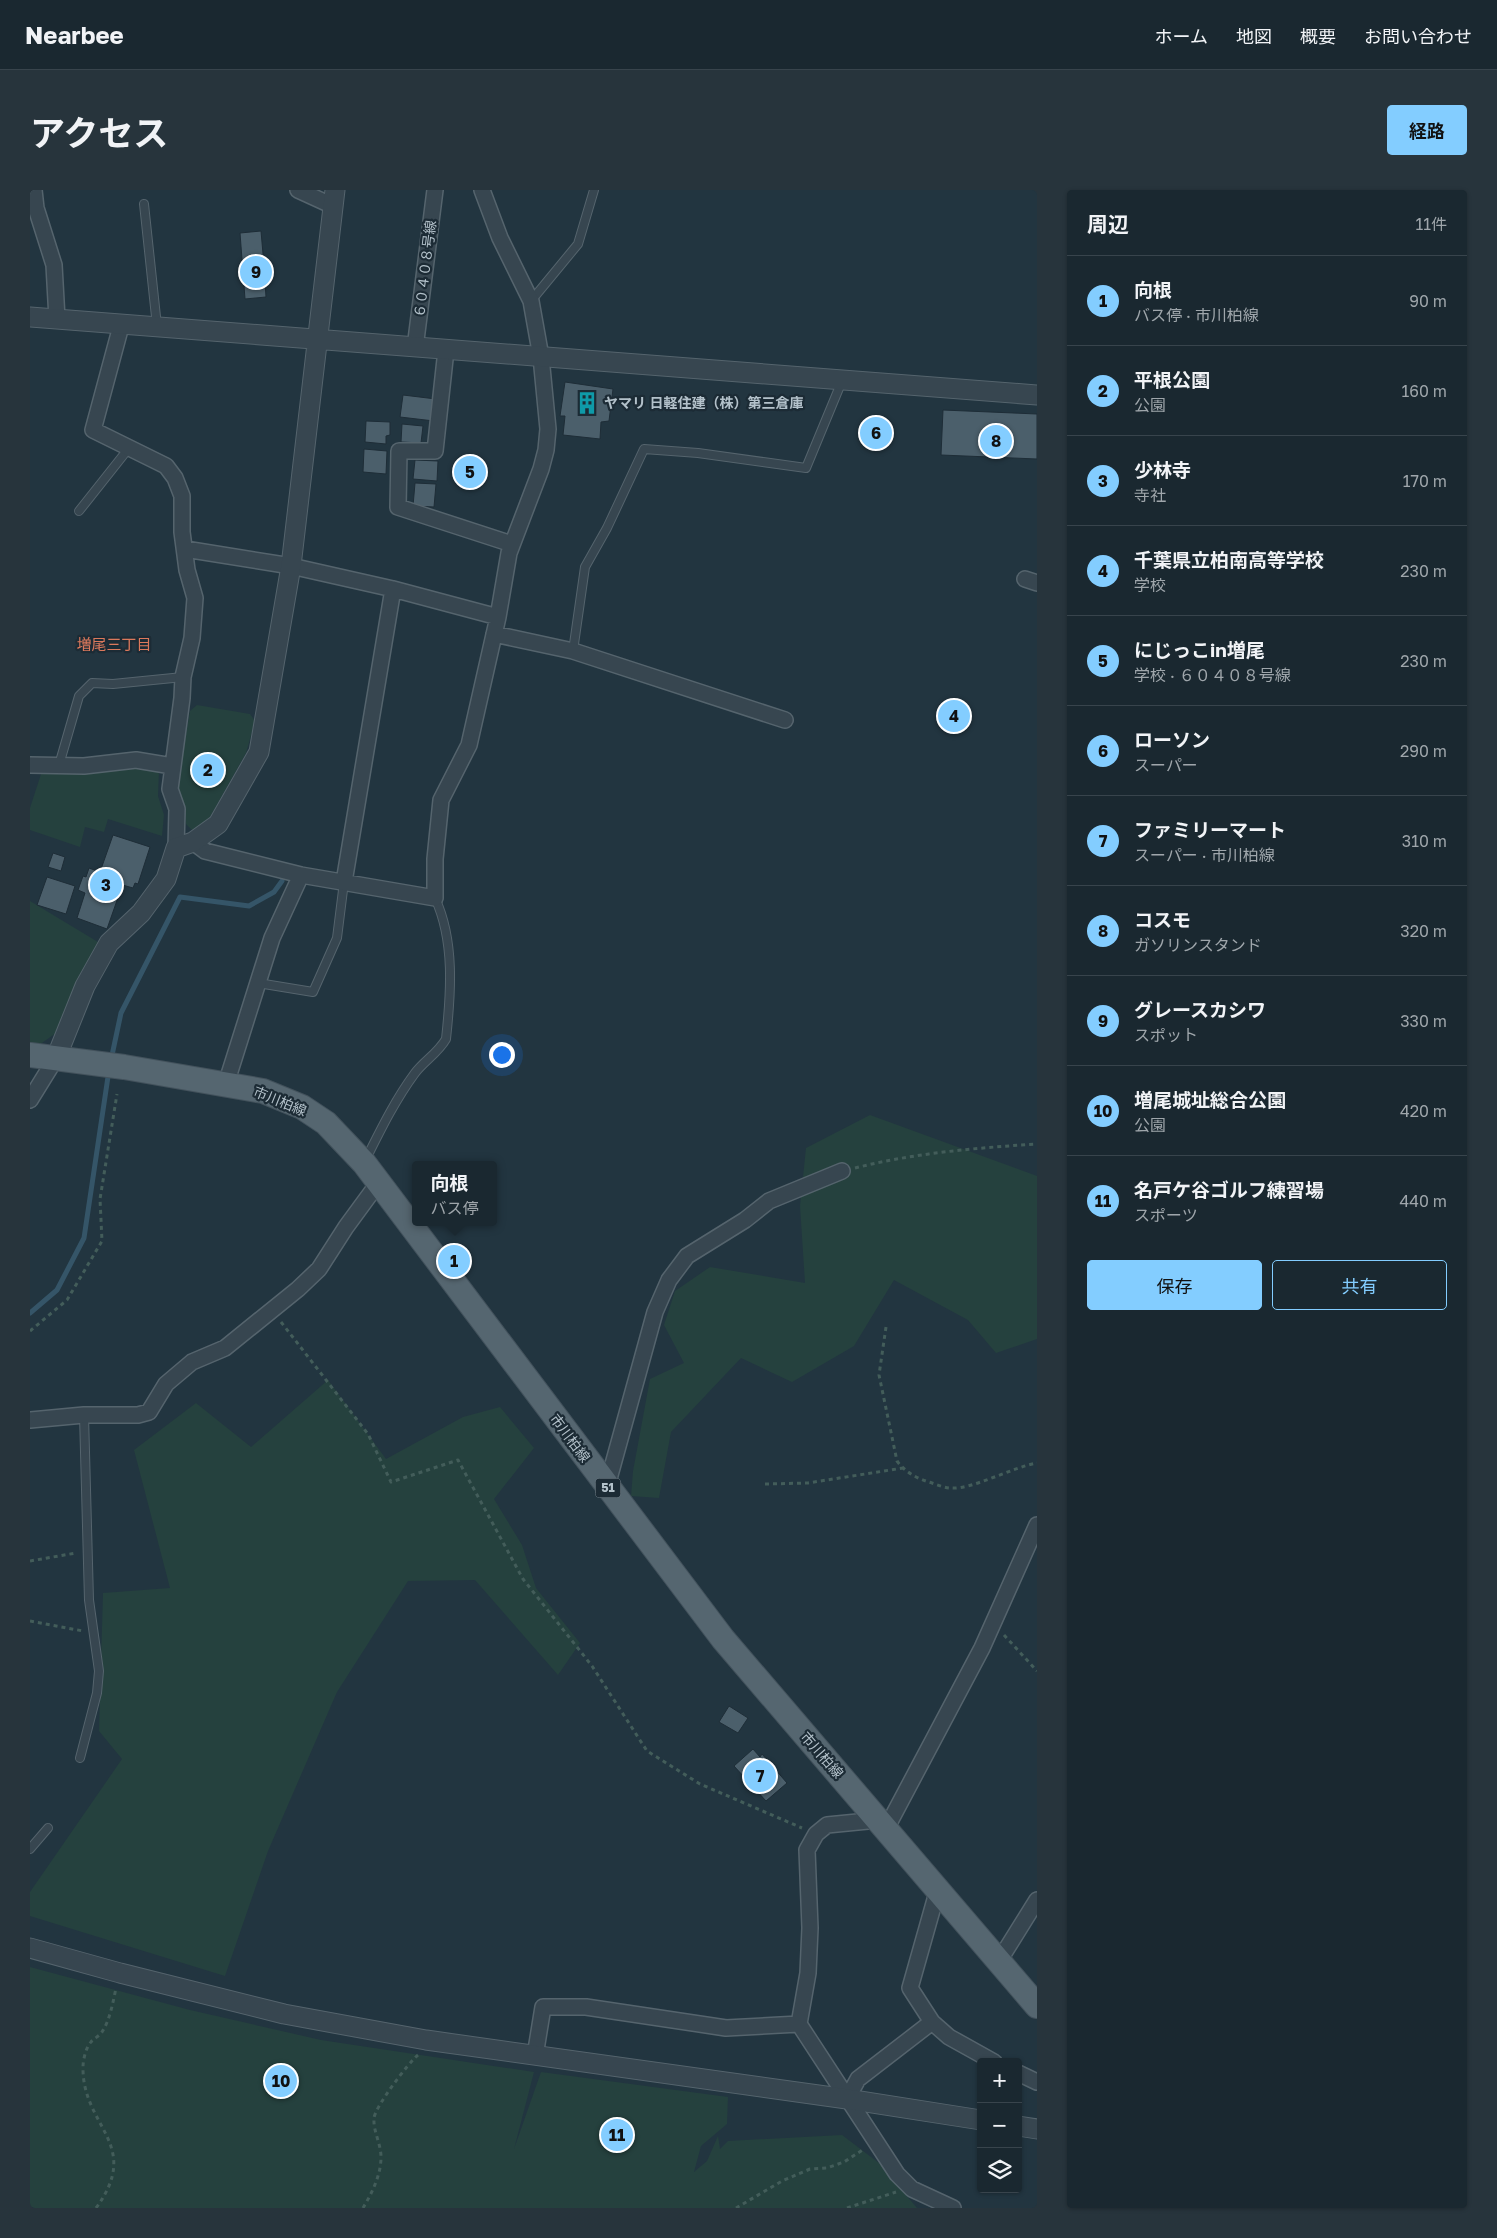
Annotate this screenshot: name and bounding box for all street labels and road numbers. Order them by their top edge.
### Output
street label: ６０４０８号線 [410,219,439,319]
street label: 市川柏線 [251,1082,309,1119]
street label: 市川柏線 [547,1410,594,1465]
road number: 51 [596,1479,620,1498]
street label: 市川柏線 [798,1728,847,1781]

